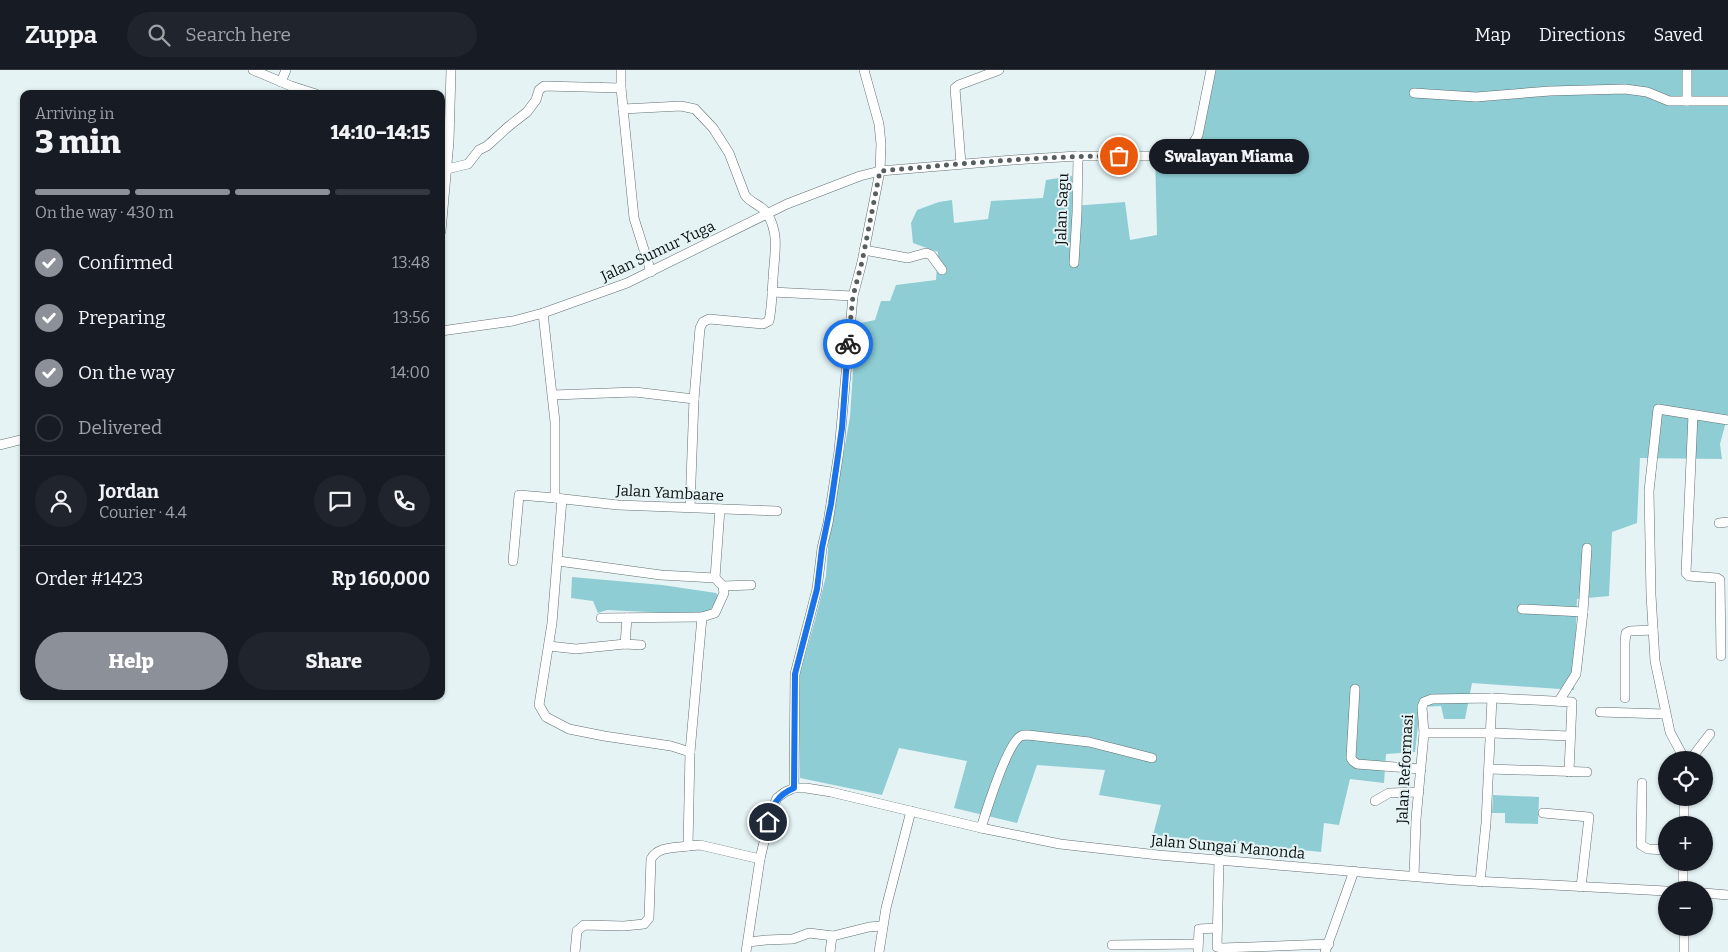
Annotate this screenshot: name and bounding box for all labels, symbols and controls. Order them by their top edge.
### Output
search box [127,12,477,57]
text: Zuppa [25,21,97,49]
icon: search [145,21,173,49]
text: Search here [185,23,291,46]
text: Map [1475,24,1511,46]
text: Directions [1539,24,1626,46]
text: Saved [1654,24,1703,46]
text: Arriving in [35,104,114,123]
text: 14:10–14:15 [330,121,430,144]
text: 3 min [35,123,121,161]
pin [1098,135,1140,177]
callout: Swalayan Miama [1149,138,1309,174]
icon: bag [1105,142,1133,170]
text: Swalayan Miama [1165,147,1293,166]
street label: Jalan Sagu [1052,173,1072,246]
text: On the way · 430 m [35,203,174,222]
street label: Jalan Sumur Yuga [597,217,718,286]
icon: check [35,249,63,277]
text: Confirmed [78,251,173,274]
text: 13:48 [392,253,430,272]
icon: check [35,304,63,332]
text: Preparing [78,306,166,329]
text: 13:56 [393,308,430,327]
courier [823,319,873,369]
icon: bike [834,330,862,358]
icon: check [35,359,63,387]
text: On the way [78,361,175,384]
text: 14:00 [390,363,430,382]
text: Delivered [78,416,162,439]
button: person [35,475,87,527]
button: chat [314,475,366,527]
button: phone [378,475,430,527]
text: Jordan [99,480,159,503]
street label: Jalan Yambaare [615,481,724,505]
text: Courier · 4.4 [99,503,187,522]
text: Order #1423 [35,567,143,590]
text: Rp 160,000 [332,567,430,590]
button: Help [35,632,228,690]
button: Share [238,632,430,690]
street label: Jalan Reformasi [1393,713,1417,825]
map controls [1658,751,1713,936]
button: locate [1658,751,1713,806]
pin [747,801,789,843]
icon: home [754,808,782,836]
button: + [1658,816,1713,871]
street label: Jalan Sungai Manonda [1149,831,1306,863]
button: − [1658,881,1713,936]

